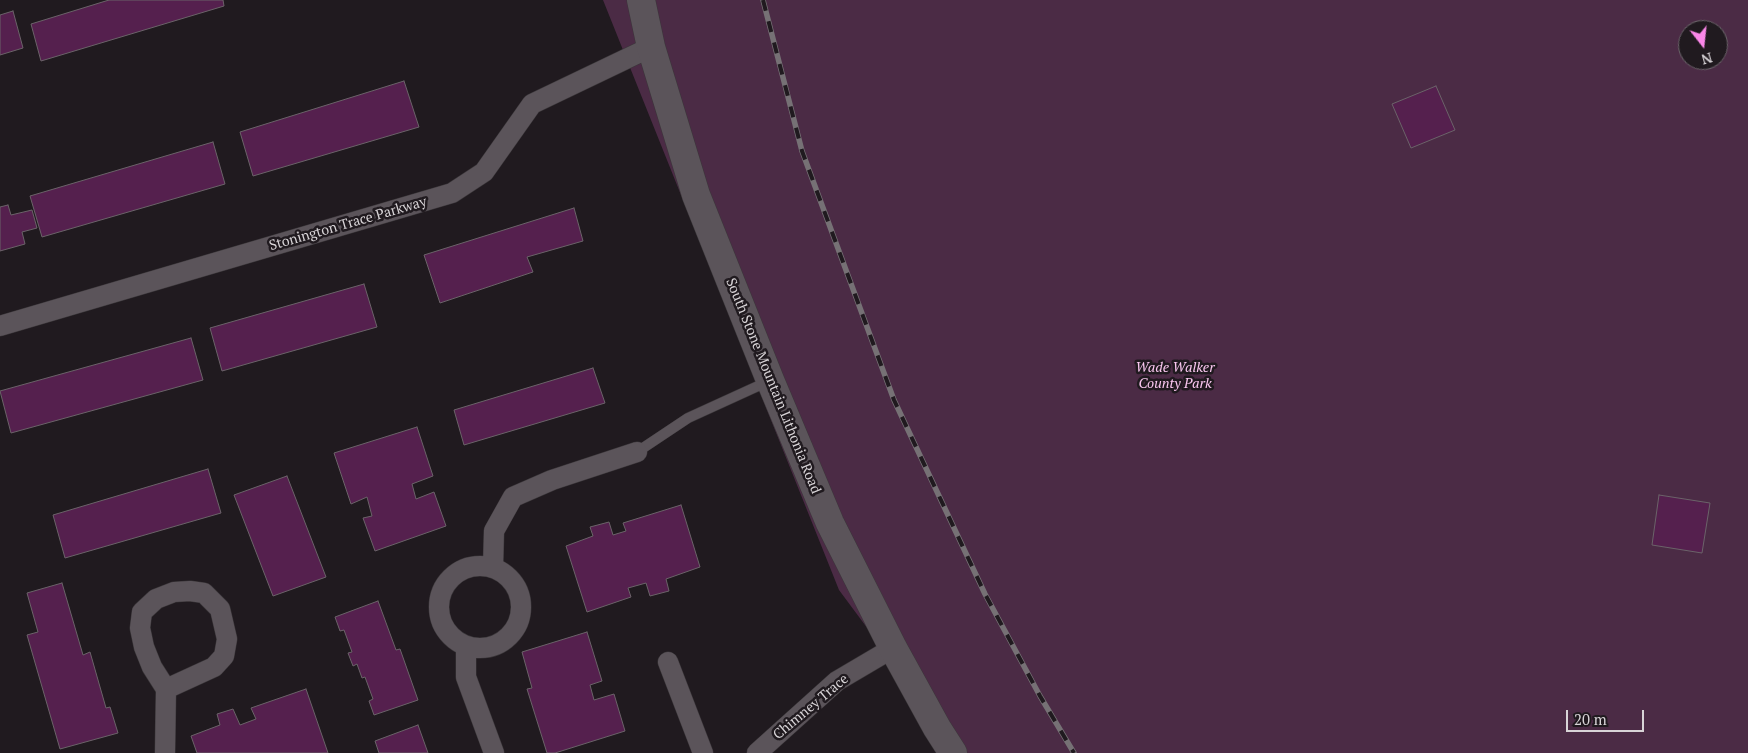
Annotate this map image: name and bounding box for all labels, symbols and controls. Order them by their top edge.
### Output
north arrow [1678,20,1728,70]
text: N [1699,48,1715,70]
street label: Stonington Trace Parkway [267,193,429,255]
street label: South Stone Mountain Lithonia Road [722,276,824,496]
park label: Wade Walker County Park [1135,360,1215,392]
street label: Chimney Trace [770,671,852,743]
scale bar [1568,700,1646,732]
text: 20 m [1574,709,1607,729]

